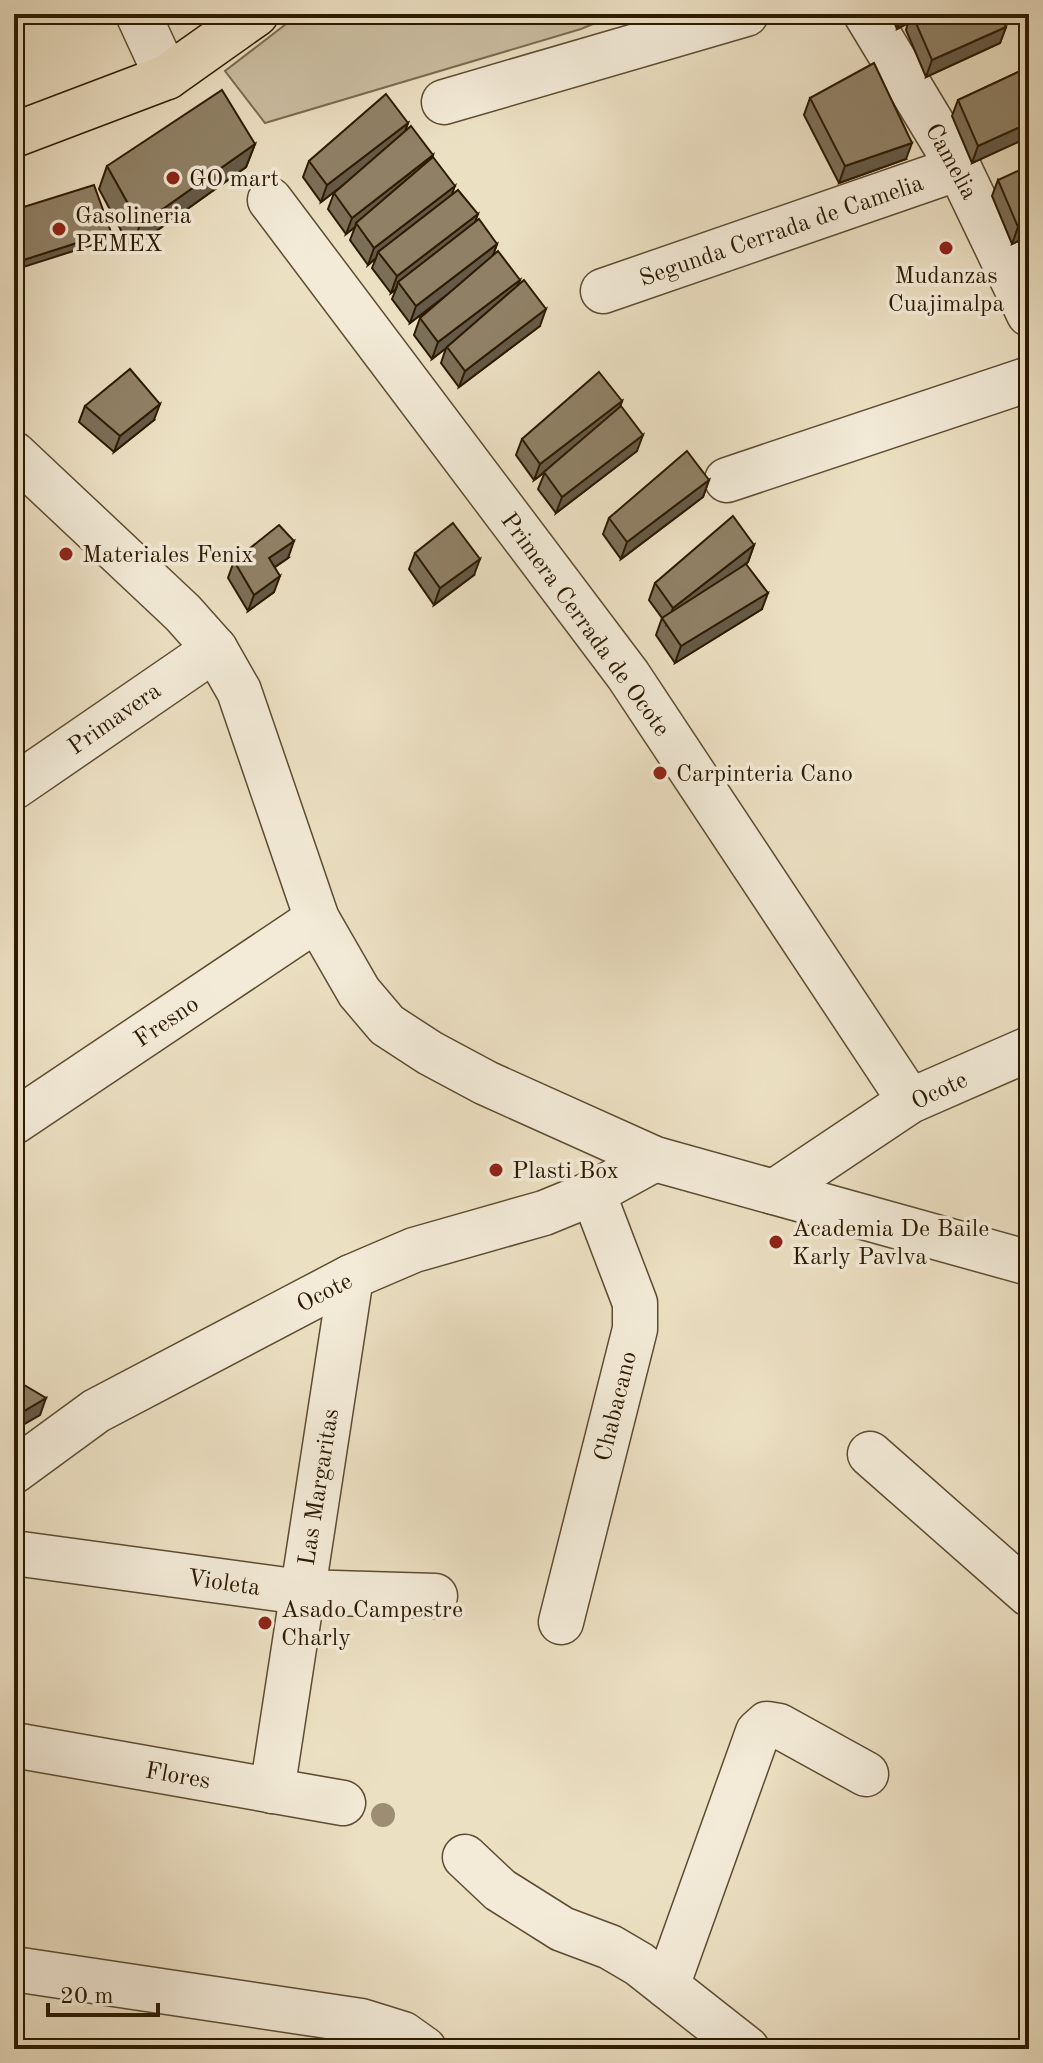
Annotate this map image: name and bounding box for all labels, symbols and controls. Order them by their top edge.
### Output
street label: Camelia [920,120,981,204]
place label: GO mart [189,168,279,192]
marker: GO mart [164,169,182,187]
street label: Segunda Cerrada de Camelia [637,172,927,292]
place label: Gasolineria PEMEX [75,205,192,257]
marker: Gasolineria PEMEX [50,220,68,238]
marker: Mudanzas Cuajimalpa [937,239,955,257]
place label: Mudanzas Cuajimalpa [888,265,1004,317]
street label: Primera Cerrada de Ocote [495,509,673,741]
place label: Materiales Fenix [82,544,254,568]
marker: Materiales Fenix [57,545,75,563]
street label: Primavera [64,679,166,760]
place label: Carpinteria Cano [676,763,853,787]
marker: Carpinteria Cano [651,764,669,782]
street label: Fresno [130,992,204,1053]
street label: Ocote [908,1069,971,1115]
place label: Plasti Box [512,1160,619,1184]
marker: Plasti Box [487,1161,505,1179]
place label: Academia De Baile Karly Pavlva [792,1218,989,1270]
marker: Academia De Baile Karly Pavlva [767,1233,785,1251]
street label: Ocote [293,1270,356,1318]
street label: Chabacano [592,1349,642,1464]
street label: Las Margaritas [296,1407,344,1568]
street label: Violeta [186,1567,262,1601]
place label: Asado Campestre Charly [281,1599,463,1651]
marker: Asado Campestre Charly [256,1614,274,1632]
street label: Flores [143,1759,212,1795]
scale bar [48,1967,158,2017]
text: 20 m [60,1985,114,2009]

